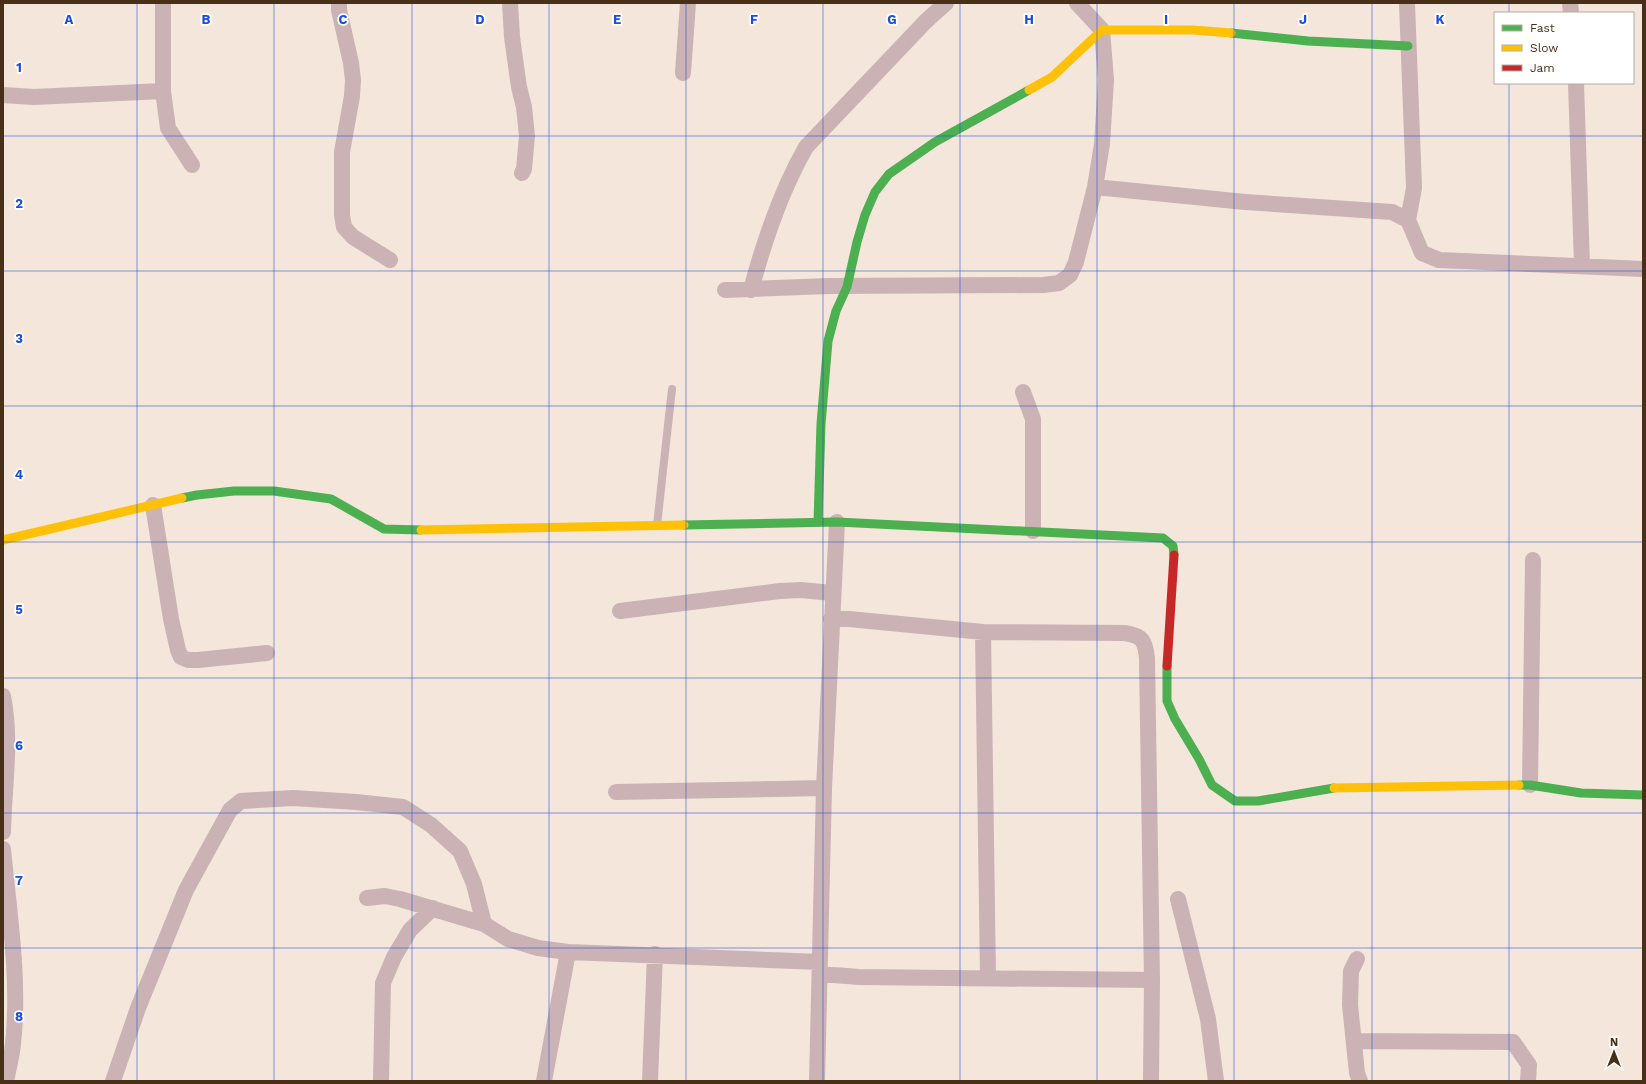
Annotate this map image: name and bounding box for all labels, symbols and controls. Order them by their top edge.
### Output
text: A [65,12,74,27]
text: B [202,12,211,27]
text: C [339,12,348,27]
text: D [475,12,485,27]
text: E [613,12,621,27]
text: F [750,12,758,27]
text: G [887,12,897,27]
text: H [1024,12,1034,27]
text: I [1164,12,1168,27]
text: J [1299,12,1307,27]
text: K [1435,12,1445,27]
legend [1494,12,1634,84]
text: Fast [1530,21,1555,35]
text: Slow [1530,41,1558,55]
text: 1 [16,60,22,75]
text: Jam [1530,61,1555,75]
text: 2 [15,196,23,211]
text: 3 [15,331,23,346]
text: 4 [15,467,24,482]
text: 5 [15,602,23,617]
text: 6 [15,738,23,753]
text: 7 [15,873,23,888]
text: 8 [15,1009,23,1024]
north arrow [1594,1032,1634,1072]
text: N [1610,1036,1618,1049]

